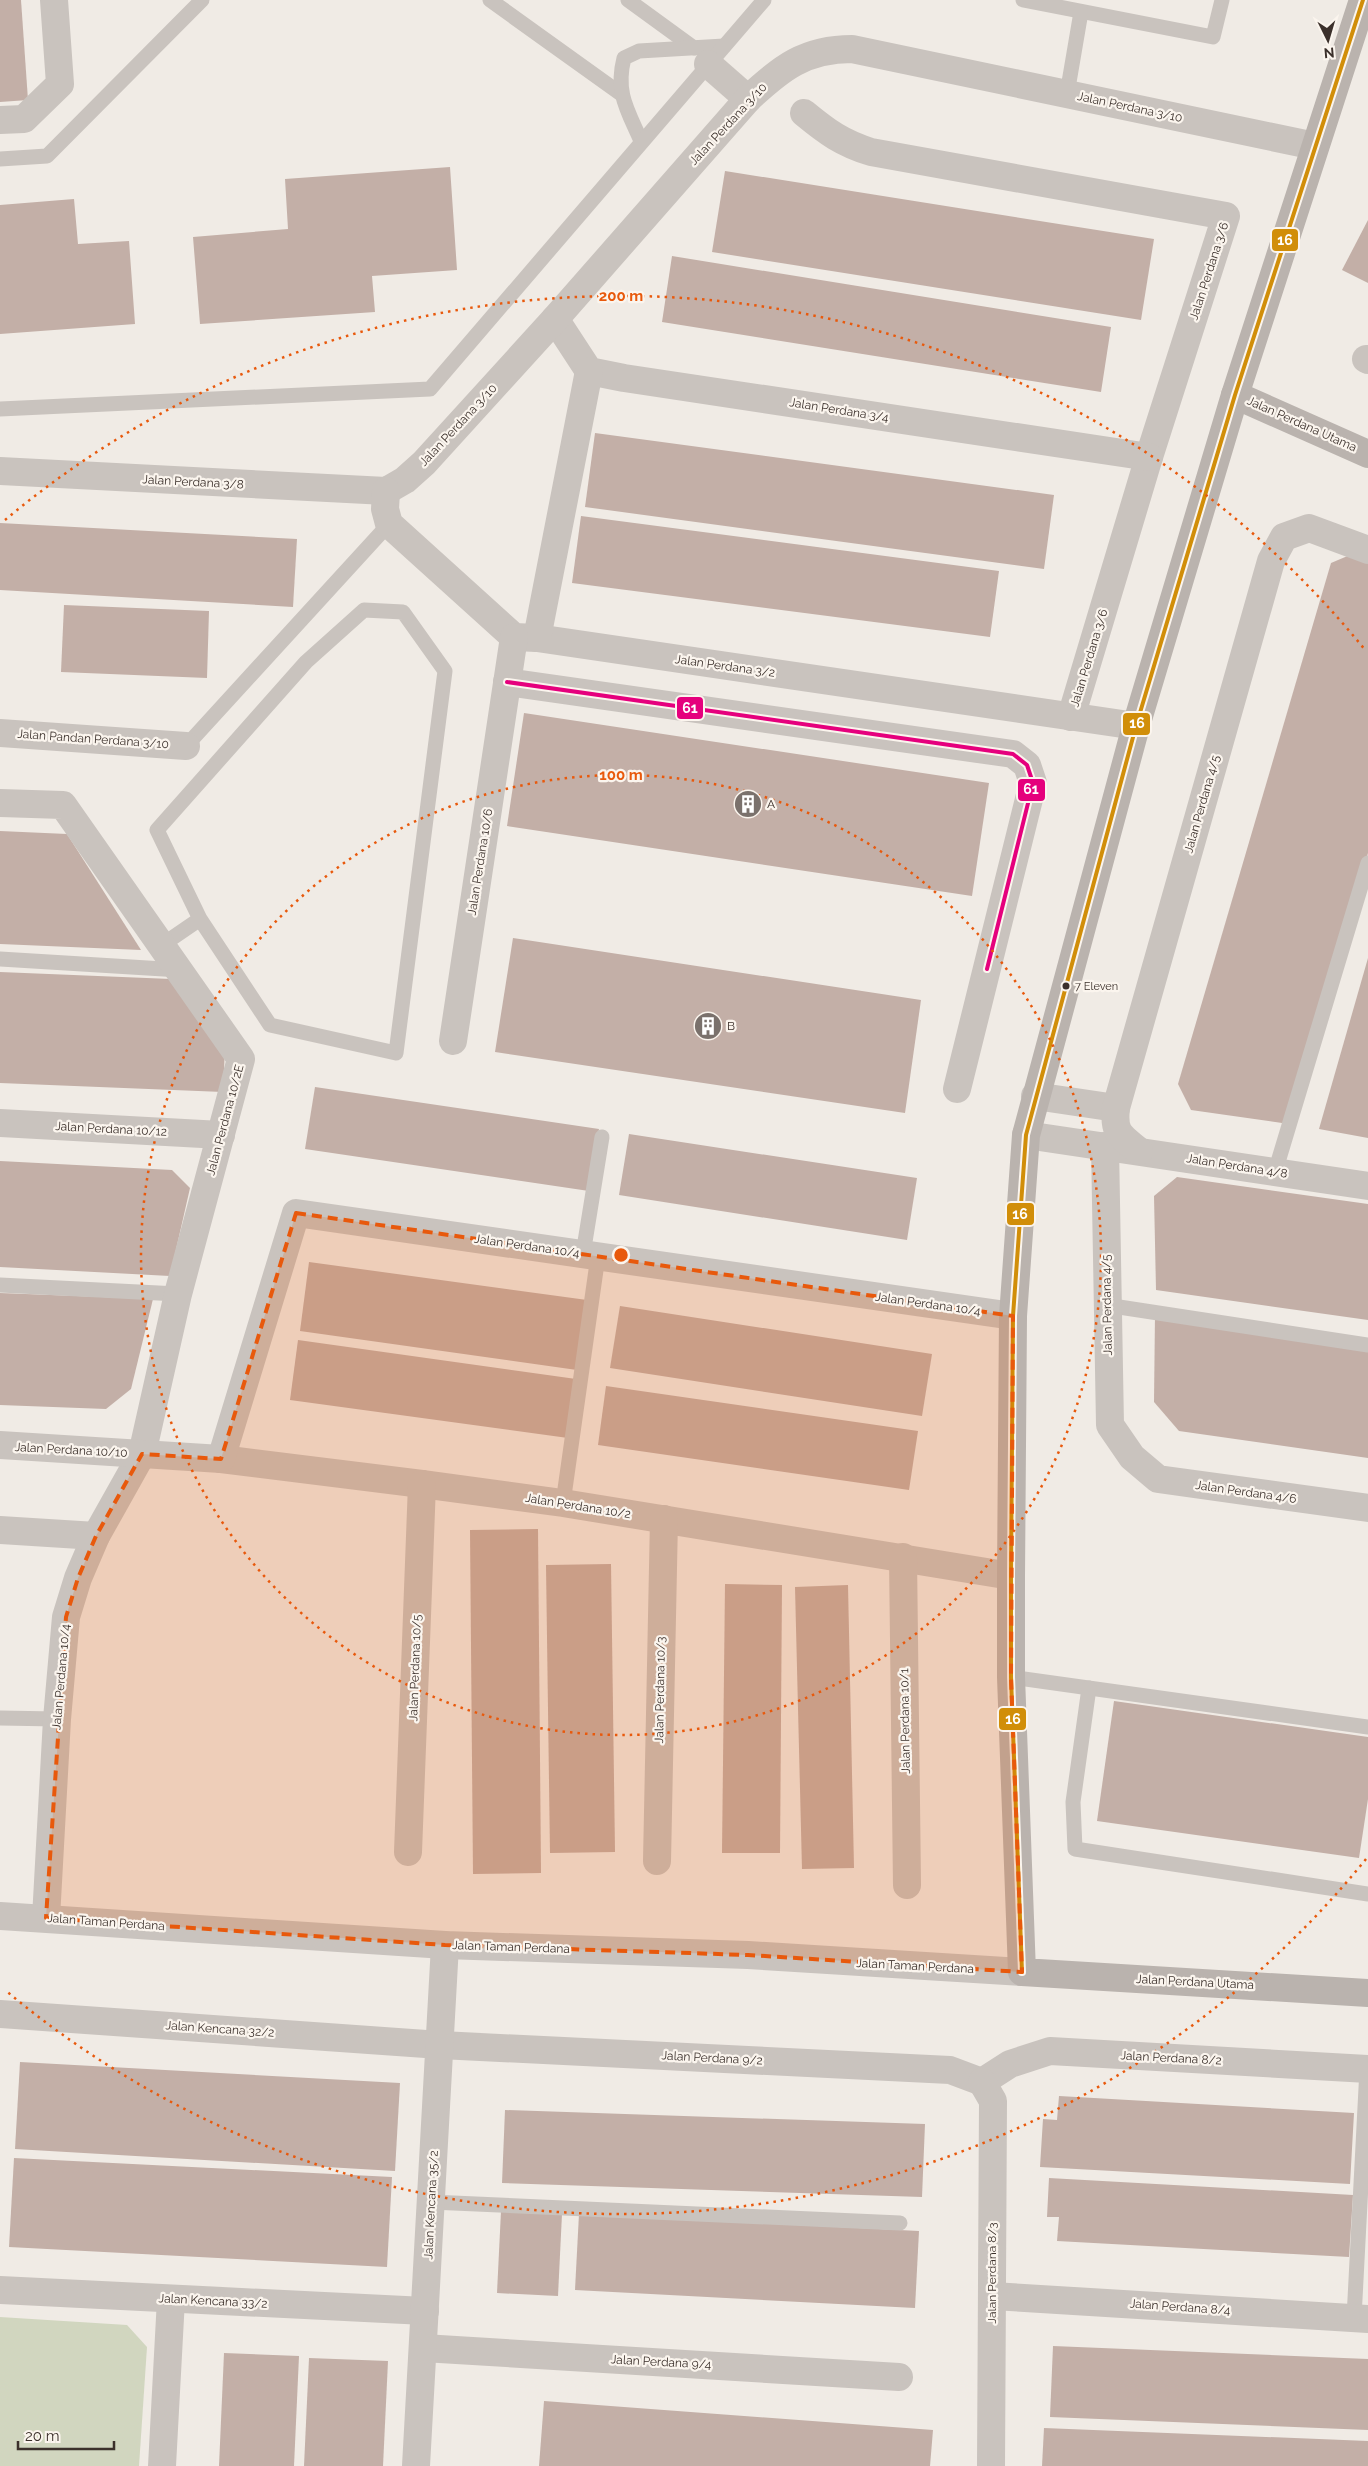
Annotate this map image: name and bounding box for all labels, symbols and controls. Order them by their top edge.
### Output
north arrow [1303,15,1353,65]
text: N [1323,45,1335,61]
street label: Jalan Perdana 3/10 [686,80,770,168]
street label: Jalan Perdana 3/10 [1076,89,1184,125]
street label: Jalan Perdana 3/6 [1187,220,1231,322]
line badge: 16 [1271,228,1299,252]
text: 16 [1277,232,1293,248]
text: 200 m [599,287,643,305]
street label: Jalan Perdana 3/10 [416,381,500,469]
street label: Jalan Perdana Utama [1245,394,1359,454]
street label: Jalan Perdana 3/4 [788,395,890,425]
street label: Jalan Perdana 3/8 [142,472,244,492]
street label: Jalan Perdana 3/6 [1067,607,1111,709]
street label: Jalan Perdana 3/2 [674,652,776,680]
line badge: 61 [676,696,704,720]
text: 61 [682,700,698,716]
line badge: 16 [1122,712,1151,736]
text: 16 [1129,715,1145,731]
street label: Jalan Pandan Perdana 3/10 [17,727,169,751]
street label: Jalan Perdana 4/5 [1181,753,1223,854]
text: 100 m [599,766,643,784]
line badge: 61 [1017,778,1046,802]
text: 61 [1023,781,1039,797]
building icon: A [733,789,763,819]
place label: A [767,797,775,811]
street label: Jalan Perdana 10/6 [465,808,495,916]
place label: 7 Eleven [1075,980,1118,993]
marker: 7 Eleven [1061,981,1071,991]
building icon: B [693,1011,723,1041]
place label: B [727,1019,735,1033]
street label: Jalan Perdana 10/2E [203,1063,247,1177]
street label: Jalan Perdana 10/12 [55,1119,167,1139]
street label: Jalan Perdana 4/8 [1186,1151,1288,1181]
line badge: 16 [1006,1202,1035,1226]
text: 16 [1012,1206,1028,1222]
street label: Jalan Perdana 10/4 [473,1232,581,1260]
centre of rings [612,1246,630,1264]
street label: Jalan Perdana 4/5 [1099,1254,1115,1356]
street label: Jalan Perdana 10/4 [874,1290,982,1318]
street label: Jalan Perdana 10/10 [14,1440,128,1460]
street label: Jalan Perdana 4/6 [1195,1478,1297,1506]
street label: Jalan Perdana 10/2 [524,1491,632,1521]
street label: Jalan Perdana 10/5 [406,1614,424,1722]
street label: Jalan Perdana 10/4 [49,1623,73,1731]
street label: Jalan Perdana 10/3 [652,1636,668,1744]
street label: Jalan Perdana 10/1 [897,1668,913,1774]
line badge: 16 [998,1707,1027,1731]
text: 16 [1005,1711,1021,1727]
street label: Jalan Taman Perdana [47,1911,165,1933]
street label: Jalan Taman Perdana [452,1938,570,1956]
street label: Jalan Taman Perdana [856,1956,974,1976]
street label: Jalan Perdana Utama [1136,1972,1254,1992]
street label: Jalan Kencana 32/2 [165,2018,275,2040]
street label: Jalan Perdana 9/2 [661,2048,763,2068]
street label: Jalan Perdana 8/2 [1120,2048,1222,2068]
street label: Jalan Kencana 35/2 [421,2150,441,2260]
street label: Jalan Perdana 8/3 [985,2222,999,2324]
street label: Jalan Kencana 33/2 [158,2291,268,2311]
street label: Jalan Perdana 8/4 [1129,2296,1231,2318]
street label: Jalan Perdana 9/4 [610,2352,712,2372]
scale bar [18,2418,114,2450]
text: 20 m [25,2427,60,2445]

